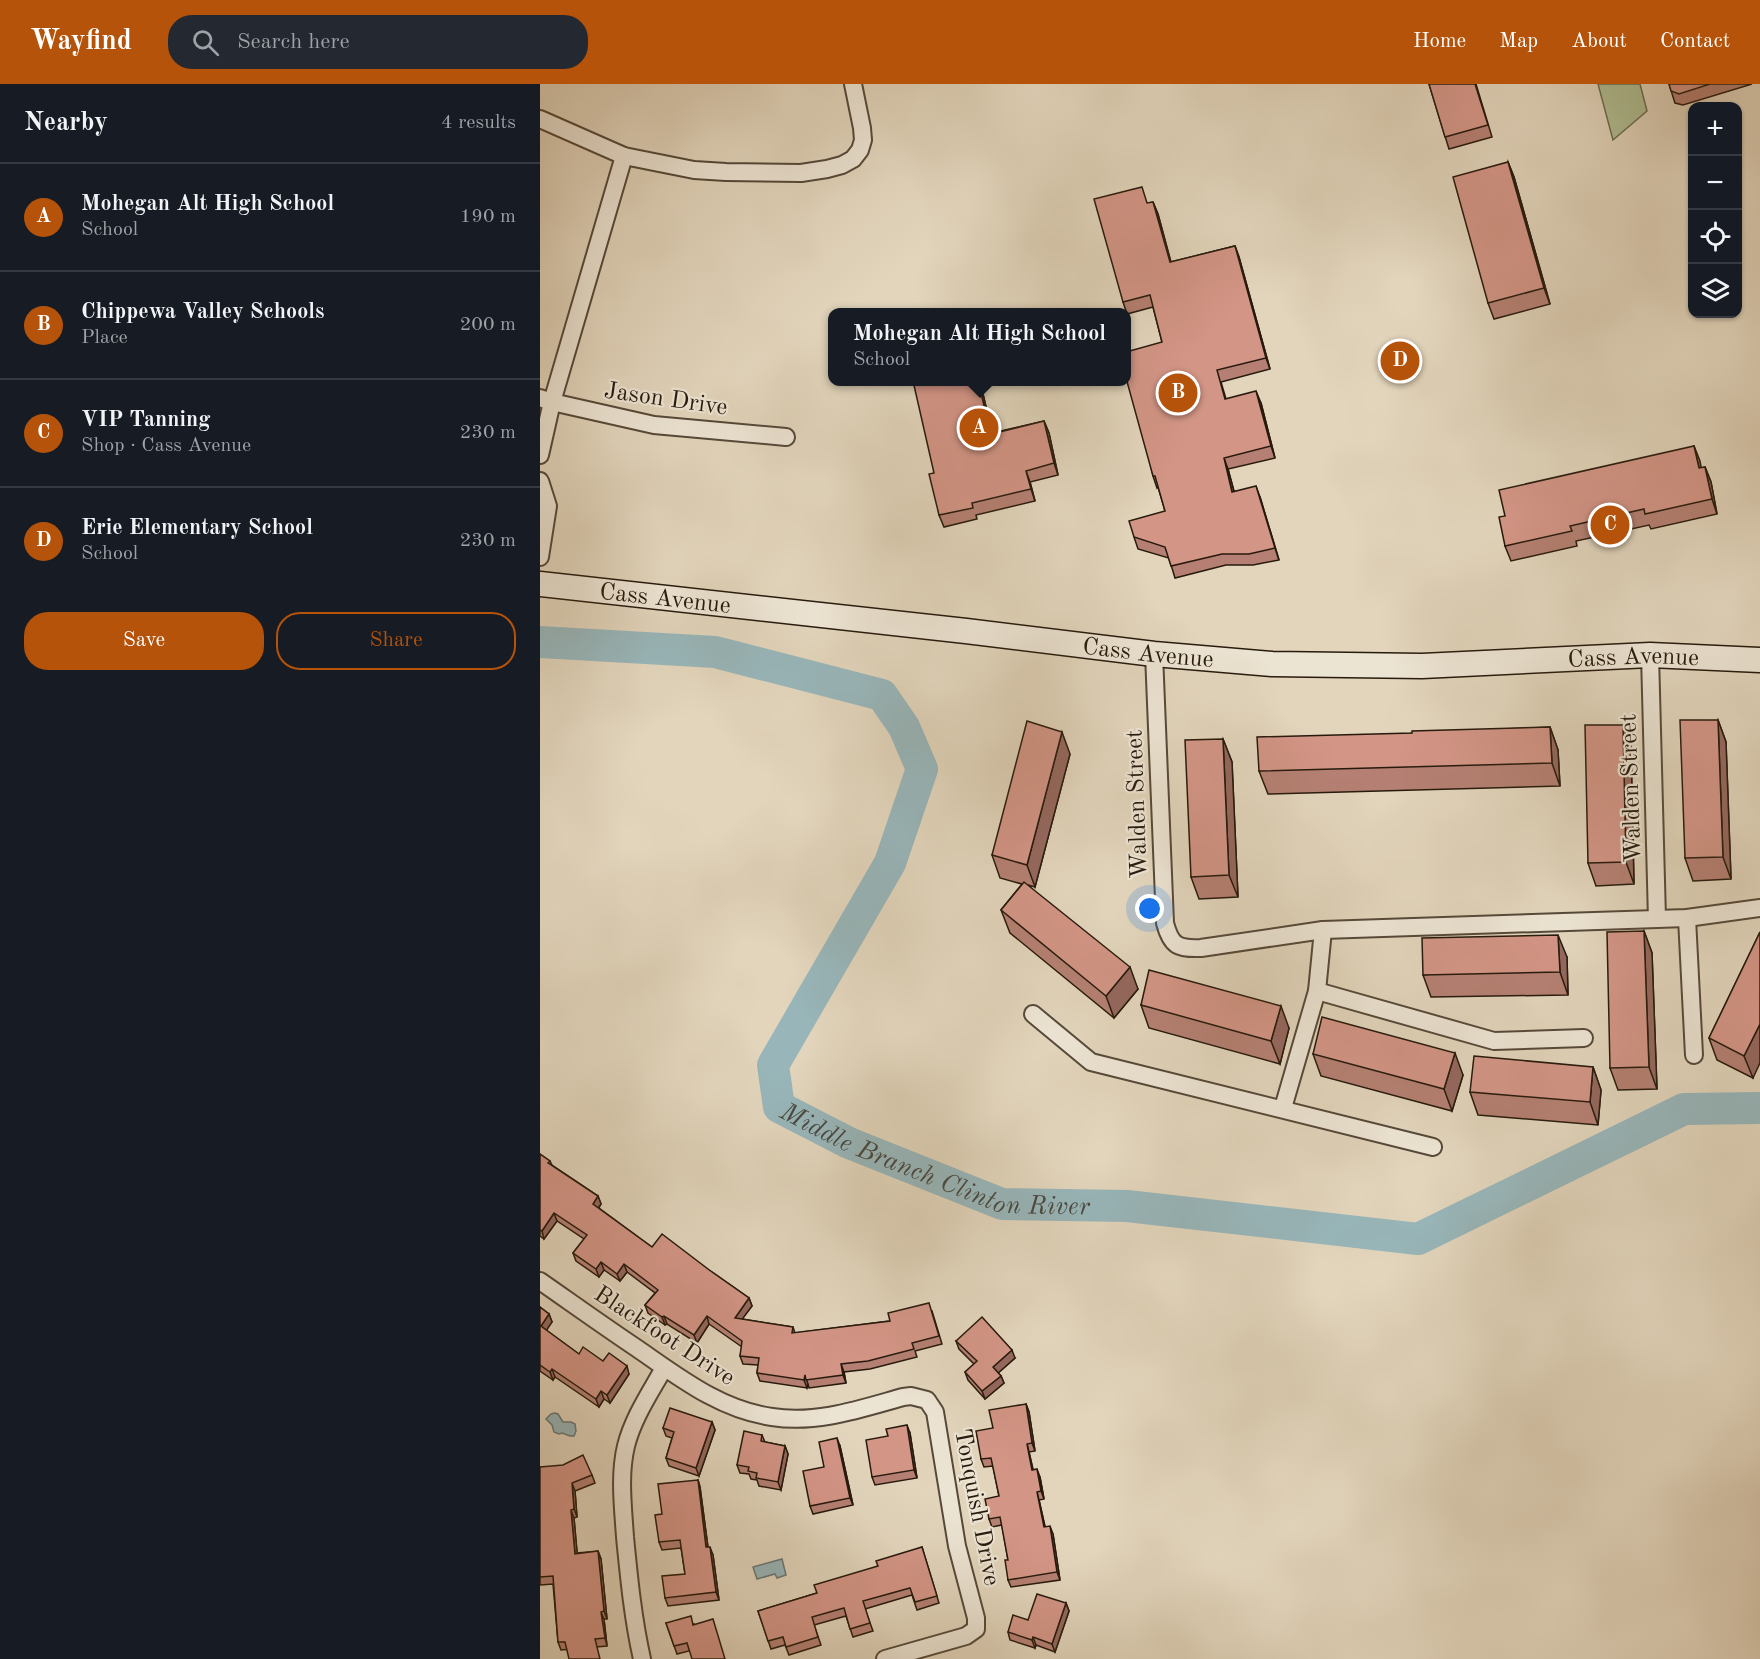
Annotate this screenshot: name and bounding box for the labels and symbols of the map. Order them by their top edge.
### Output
pin: D [1380,338,1420,384]
pin: B [1158,370,1198,416]
street label: Jason Drive [602,379,729,421]
pin: A [960,406,998,450]
pin: C [1590,502,1630,548]
street label: Cass Avenue [598,581,732,619]
street label: Cass Avenue [1081,635,1215,673]
street label: Cass Avenue [1567,645,1700,673]
street label: Walden Street [1617,713,1647,863]
street label: Walden Street [1123,729,1153,879]
your location [1135,894,1164,923]
water label: Middle Branch Clinton River [775,1099,1091,1220]
street label: Blackfoot Drive [589,1282,739,1391]
street label: Tonquish Drive [949,1427,1003,1588]

